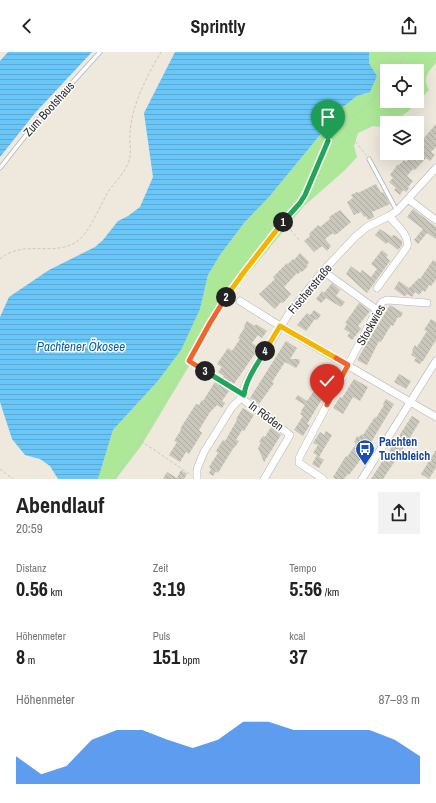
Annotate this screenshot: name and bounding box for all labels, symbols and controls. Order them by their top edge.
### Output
text: Sprintly [191,14,245,39]
icon: back [16,15,38,37]
icon: share [398,15,420,37]
map controls [380,64,424,160]
button: locate [380,64,424,108]
street label: Zum Bootshaus [20,78,78,140]
pin [311,100,345,141]
icon: arrive [317,106,339,128]
button: layers [380,116,424,160]
pin: 1 [273,212,293,232]
text: 1 [280,215,286,229]
street label: Fischerstraße [284,261,336,317]
pin: 2 [216,287,236,307]
text: 2 [223,290,229,304]
street label: Stockwies [353,302,389,348]
water label: Pachtener Ökosee [37,338,125,355]
pin: 4 [255,341,275,361]
text: 4 [262,344,268,358]
pin: 3 [195,361,215,381]
text: 3 [202,364,208,378]
pin [310,364,344,405]
icon: check [316,370,338,392]
street label: In Röden [245,398,287,434]
place label: Pachten Tuchbleich [379,434,430,464]
bus stop icon: Pachten Tuchbleich [354,438,376,466]
text: Abendlauf [16,490,104,520]
button: share [378,492,420,534]
text: 20:59 [16,520,43,537]
text: Distanz [16,561,47,575]
text: Zeit [153,561,168,575]
text: Tempo [289,561,316,575]
text: 0.56 [16,575,48,602]
text: 3:19 [153,575,185,602]
text: 5:56 [289,575,322,602]
text: km [48,585,62,599]
text: /km [322,585,339,599]
text: Höhenmeter [16,629,66,643]
text: Puls [153,629,170,643]
text: kcal [289,629,305,643]
text: 8 [16,643,25,670]
text: 151 [153,643,180,670]
text: 37 [289,643,308,670]
text: m [25,653,35,667]
text: bpm [180,653,200,667]
text: Höhenmeter [16,691,75,708]
text: 87–93 m [379,691,420,708]

